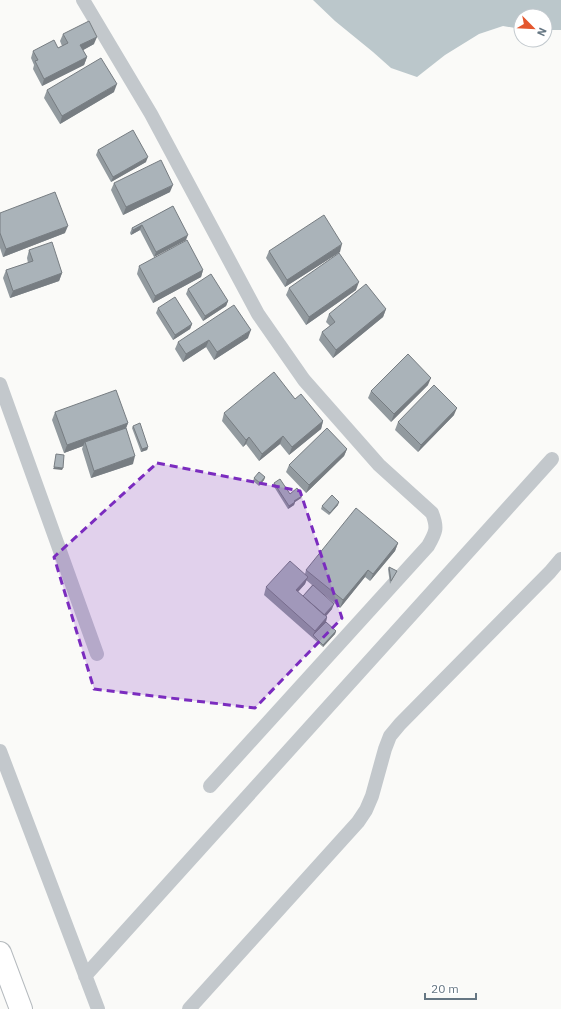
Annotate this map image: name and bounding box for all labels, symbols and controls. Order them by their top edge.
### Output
north arrow [513,8,553,48]
text: N [534,26,550,39]
scale bar [425,975,476,1001]
text: 20 m [431,981,459,996]

